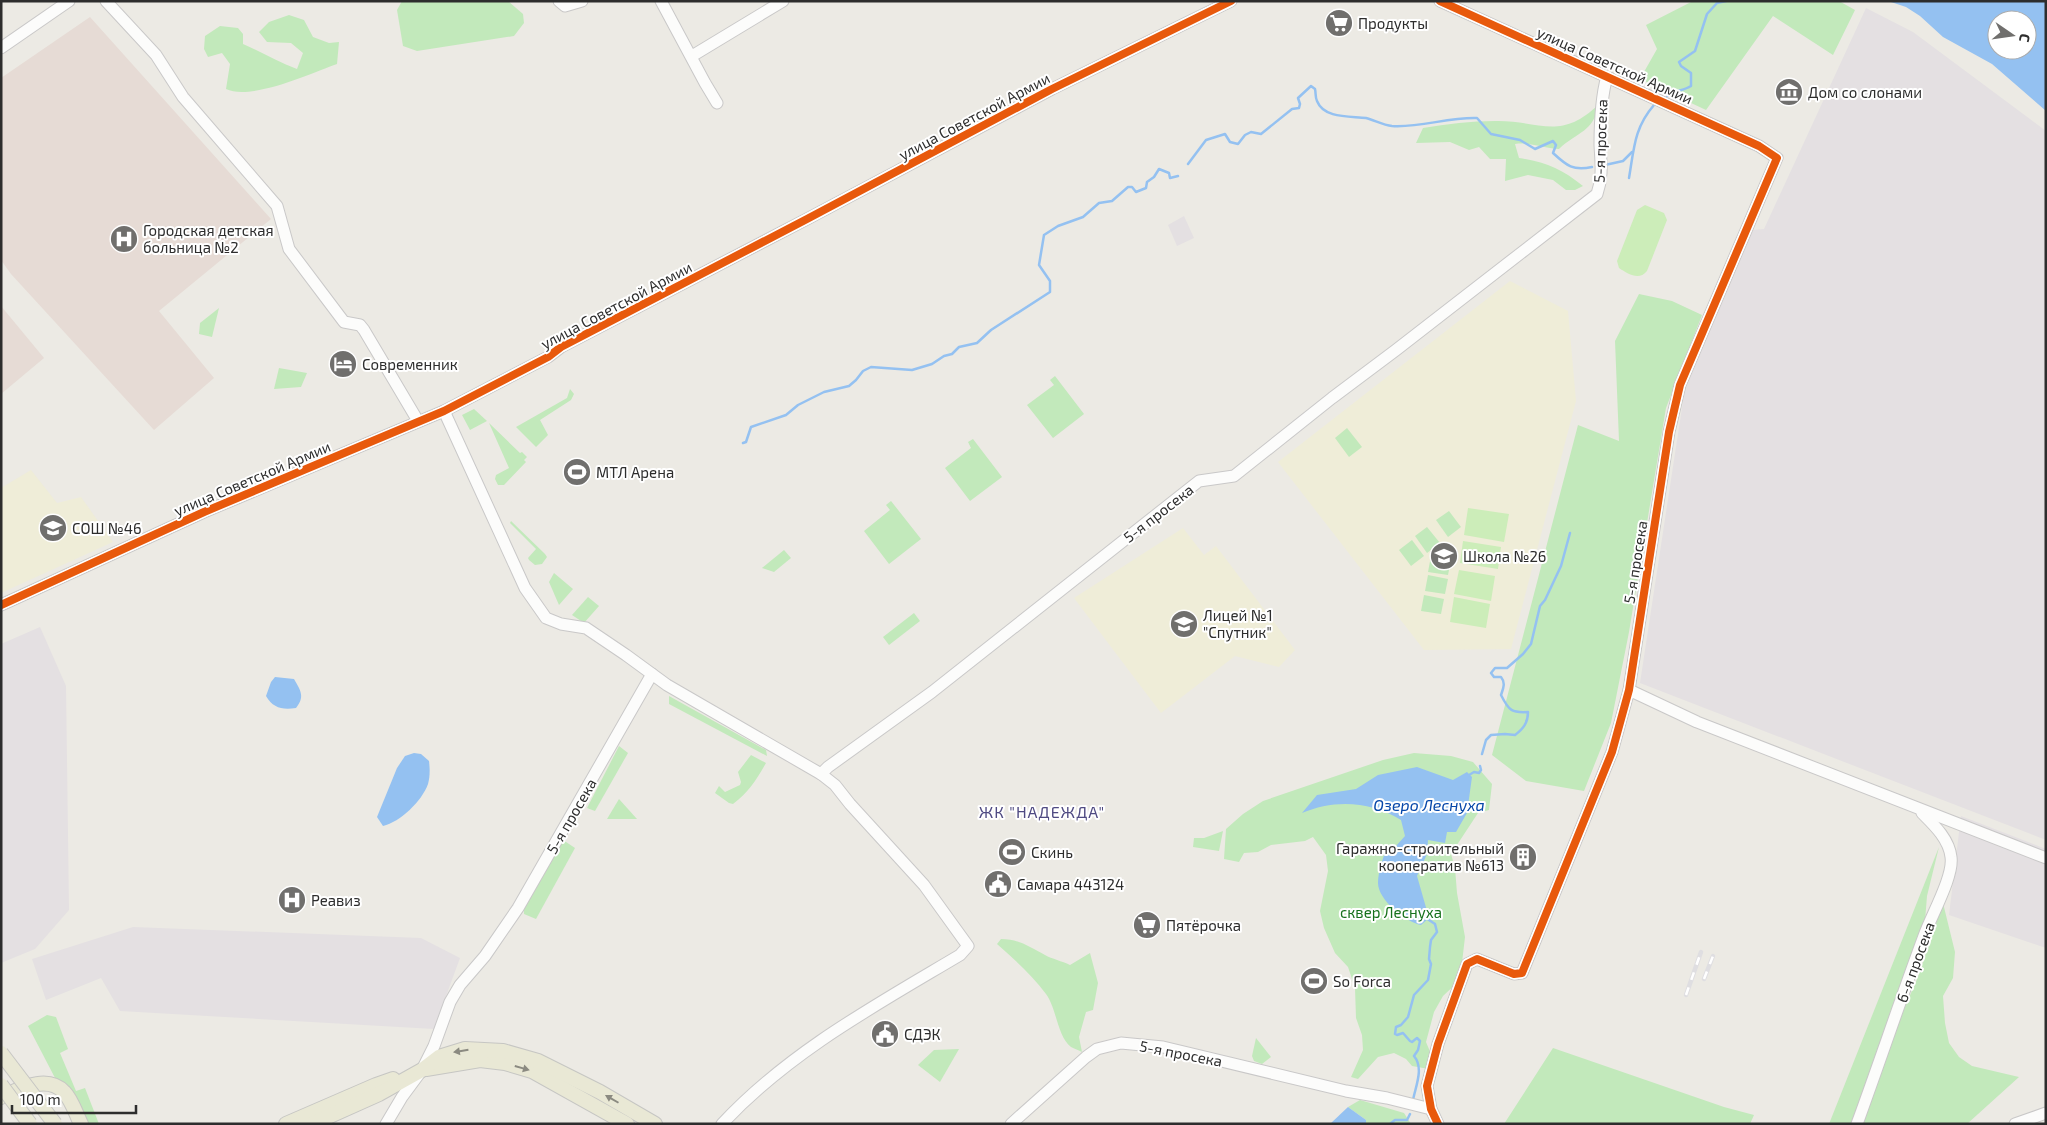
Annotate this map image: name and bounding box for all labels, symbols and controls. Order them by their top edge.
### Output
supermarket icon: Продукты [1324,8,1354,38]
north arrow [1987,10,2037,60]
place label: Продукты [1358,14,1428,33]
street label: улица Советской Армии [1534,23,1696,108]
text: С [2016,32,2034,44]
street label: улица Советской Армии [895,68,1053,164]
museum icon: Дом со слонами [1774,77,1804,107]
place label: Дом со слонами [1808,83,1922,101]
street label: 5-я просека [1590,99,1610,183]
place label: Городская детская больница №2 [143,221,274,256]
hospital icon: Городская детская больница №2 [109,224,139,254]
street label: улица Советской Армии [537,257,695,353]
hotel icon: Современник [328,349,358,379]
place label: Современник [362,355,458,373]
street label: улица Советской Армии [171,437,333,520]
sports icon: МТЛ Арена [562,457,592,487]
place label: МТЛ Арена [596,463,674,481]
street label: 5-я просека [1119,480,1197,546]
school or university icon: СОШ №46 [38,513,68,543]
place label: СОШ №46 [72,519,142,537]
street label: 5-я просека [1620,519,1650,605]
school or university icon: Школа №26 [1429,541,1459,571]
place label: Школа №26 [1463,547,1546,565]
place label: Лицей №1 "Спутник" [1203,606,1273,642]
school or university icon: Лицей №1 "Спутник" [1169,609,1199,639]
street label: 5-я просека [542,775,600,857]
water label: Озеро Леснуха [1373,795,1485,814]
district label: ЖК "НАДЕЖДА" [979,802,1105,821]
sports icon: Скинь [997,837,1027,867]
place label: Гаражно-строительный кооператив №613 [1336,839,1504,874]
building icon: Гаражно-строительный кооператив №613 [1508,842,1538,872]
place label: Скинь [1031,843,1073,861]
public building icon: Самара 443124 [983,869,1013,899]
place label: Самара 443124 [1017,875,1124,893]
hospital icon: Реавиз [277,885,307,915]
place label: Реавиз [311,891,361,909]
park label: сквер Леснуха [1340,903,1442,922]
supermarket icon: Пятёрочка [1132,910,1162,940]
place label: Пятёрочка [1166,916,1241,934]
street label: 6-я просека [1892,919,1938,1005]
sports icon: So Forca [1299,966,1329,996]
place label: So Forca [1333,972,1391,990]
public building icon: СДЭК [870,1019,900,1049]
place label: СДЭК [904,1025,941,1043]
street label: 5-я просека [1138,1036,1224,1070]
one-way arrow [452,1047,468,1055]
one-way arrow [514,1064,530,1072]
scale bar [12,1082,136,1114]
text: 100 m [20,1090,61,1108]
one-way arrow [606,1095,619,1104]

